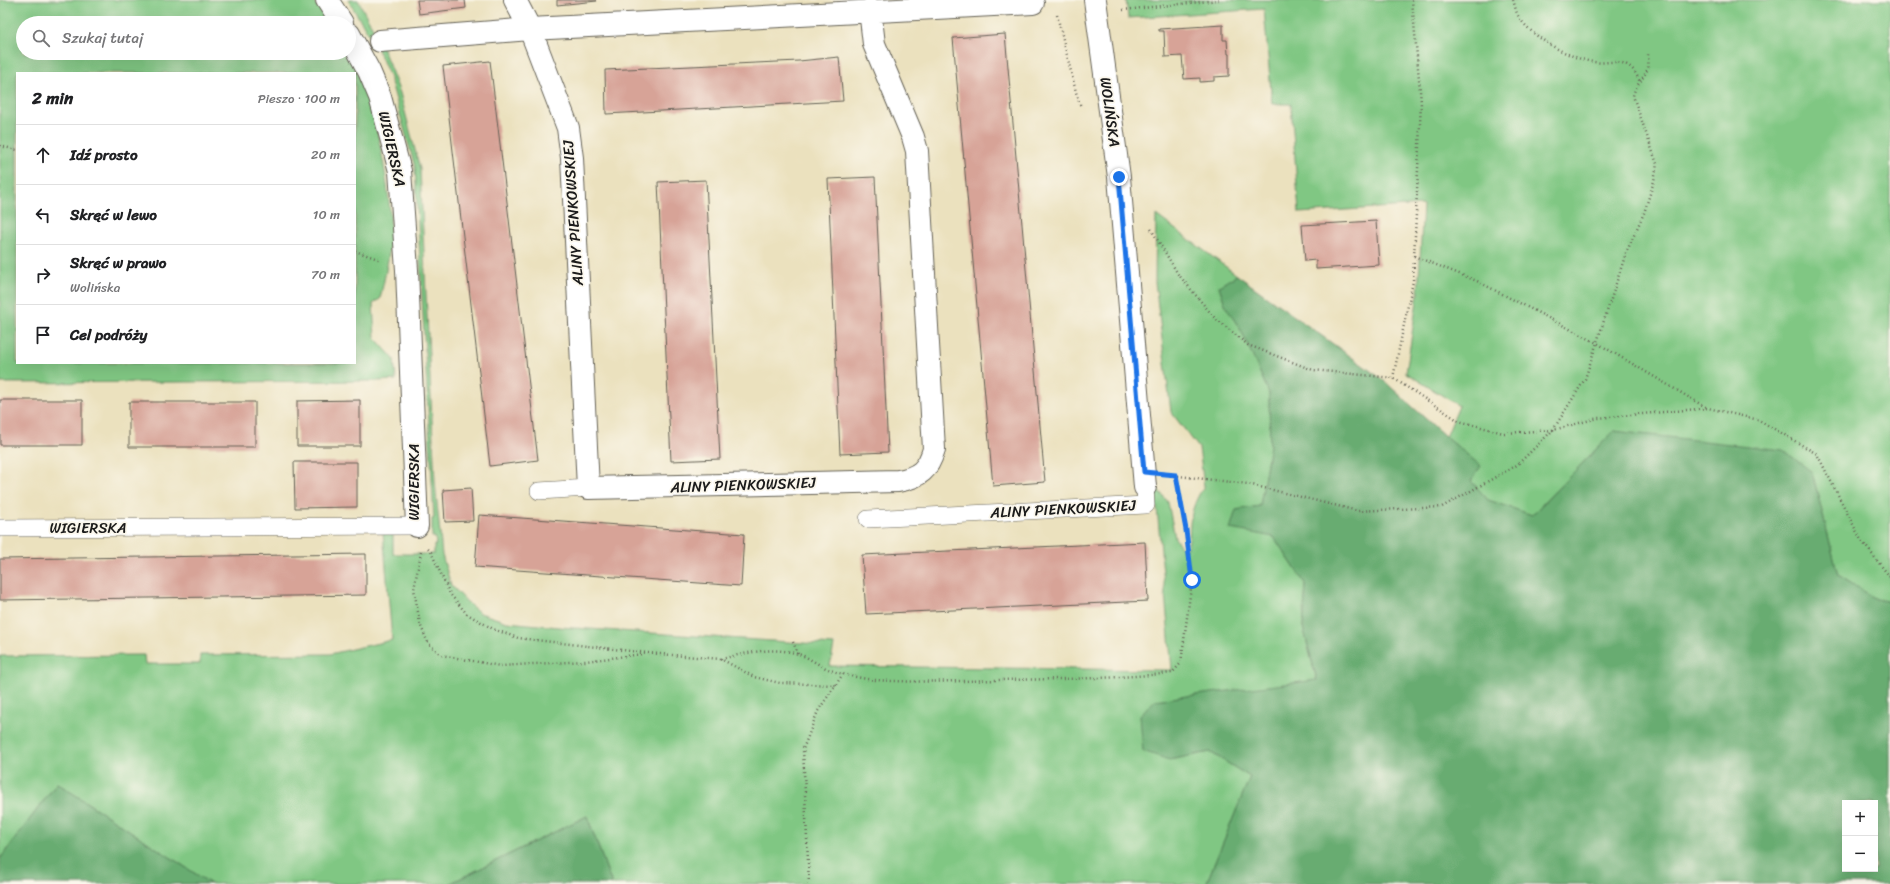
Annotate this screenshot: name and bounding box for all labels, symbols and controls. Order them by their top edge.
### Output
search box [16,16,356,60]
text: Szukaj tutaj [62,25,143,51]
icon: search [30,27,52,49]
street label: WOLIŃSKA [1092,75,1128,149]
text: 2 min [32,83,73,113]
text: Pieszo · 100 m [258,87,340,110]
street label: WIGIERSKA [371,109,413,189]
street label: ALINY PIENKOWSKIEJ [555,139,591,287]
text: Idź prosto [70,142,138,168]
text: 20 m [311,143,340,166]
icon: ahead [32,144,54,166]
route end [1110,168,1128,186]
text: Skręć w lewo [70,202,157,228]
text: 10 m [313,203,340,226]
icon: left [32,204,54,226]
text: Skręć w prawo [70,250,166,276]
text: 70 m [311,263,340,286]
icon: right [32,264,54,286]
text: Wolińska [70,276,120,299]
text: Cel podróży [70,322,147,348]
icon: arrive [32,324,54,346]
street label: WIGIERSKA [401,443,427,521]
street label: ALINY PIENKOWSKIEJ [669,469,817,501]
street label: ALINY PIENKOWSKIEJ [989,492,1137,526]
street label: WIGIERSKA [49,515,127,541]
route start [1183,571,1201,589]
map controls [1842,800,1878,872]
button: + [1842,800,1878,836]
button: − [1842,836,1878,872]

